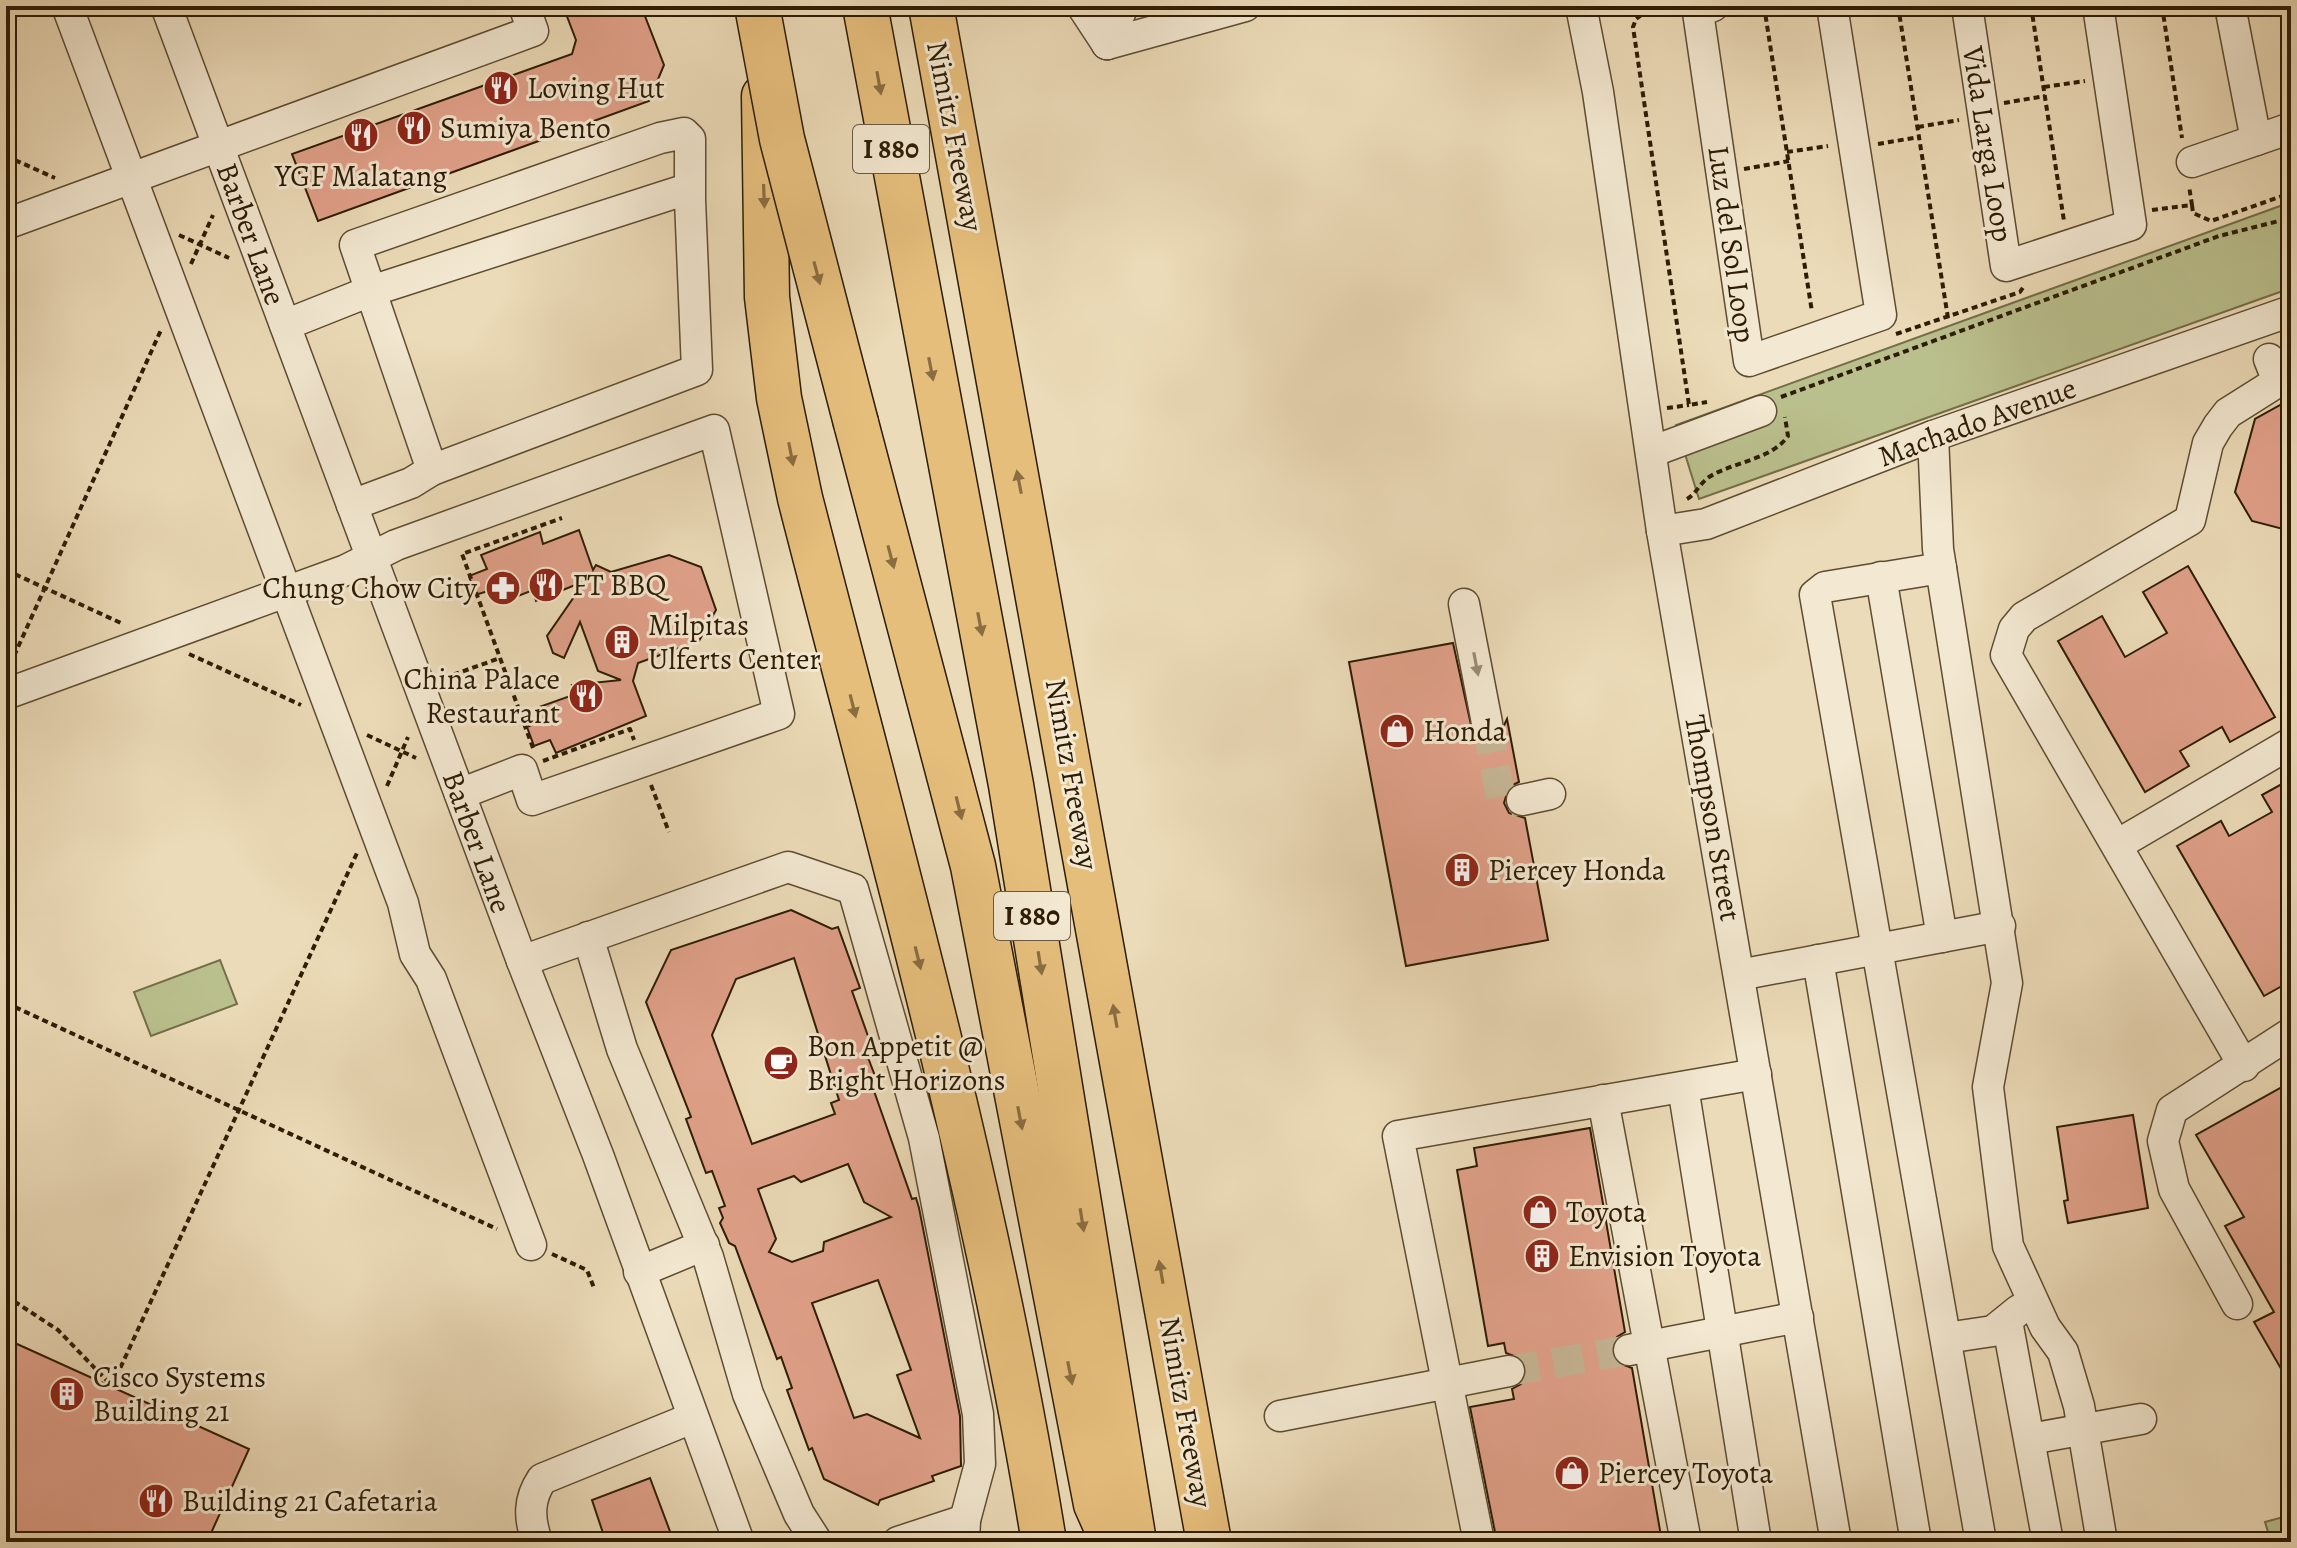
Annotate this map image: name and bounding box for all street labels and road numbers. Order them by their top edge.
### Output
street label: Nimitz Freeway [917,37,993,235]
street label: Vida Larga Loop [1953,42,2023,245]
road number: I 880 [853,125,929,173]
street label: Luz del Sol Loop [1698,143,1766,345]
street label: Barber Lane [207,157,295,311]
street label: Machado Avenue [1872,368,2082,476]
street label: Nimitz Freeway [1036,675,1109,873]
street label: Thompson Street [1675,712,1751,924]
street label: Barber Lane [433,765,521,919]
road number: I 880 [994,892,1070,940]
street label: Nimitz Freeway [1150,1313,1223,1511]

